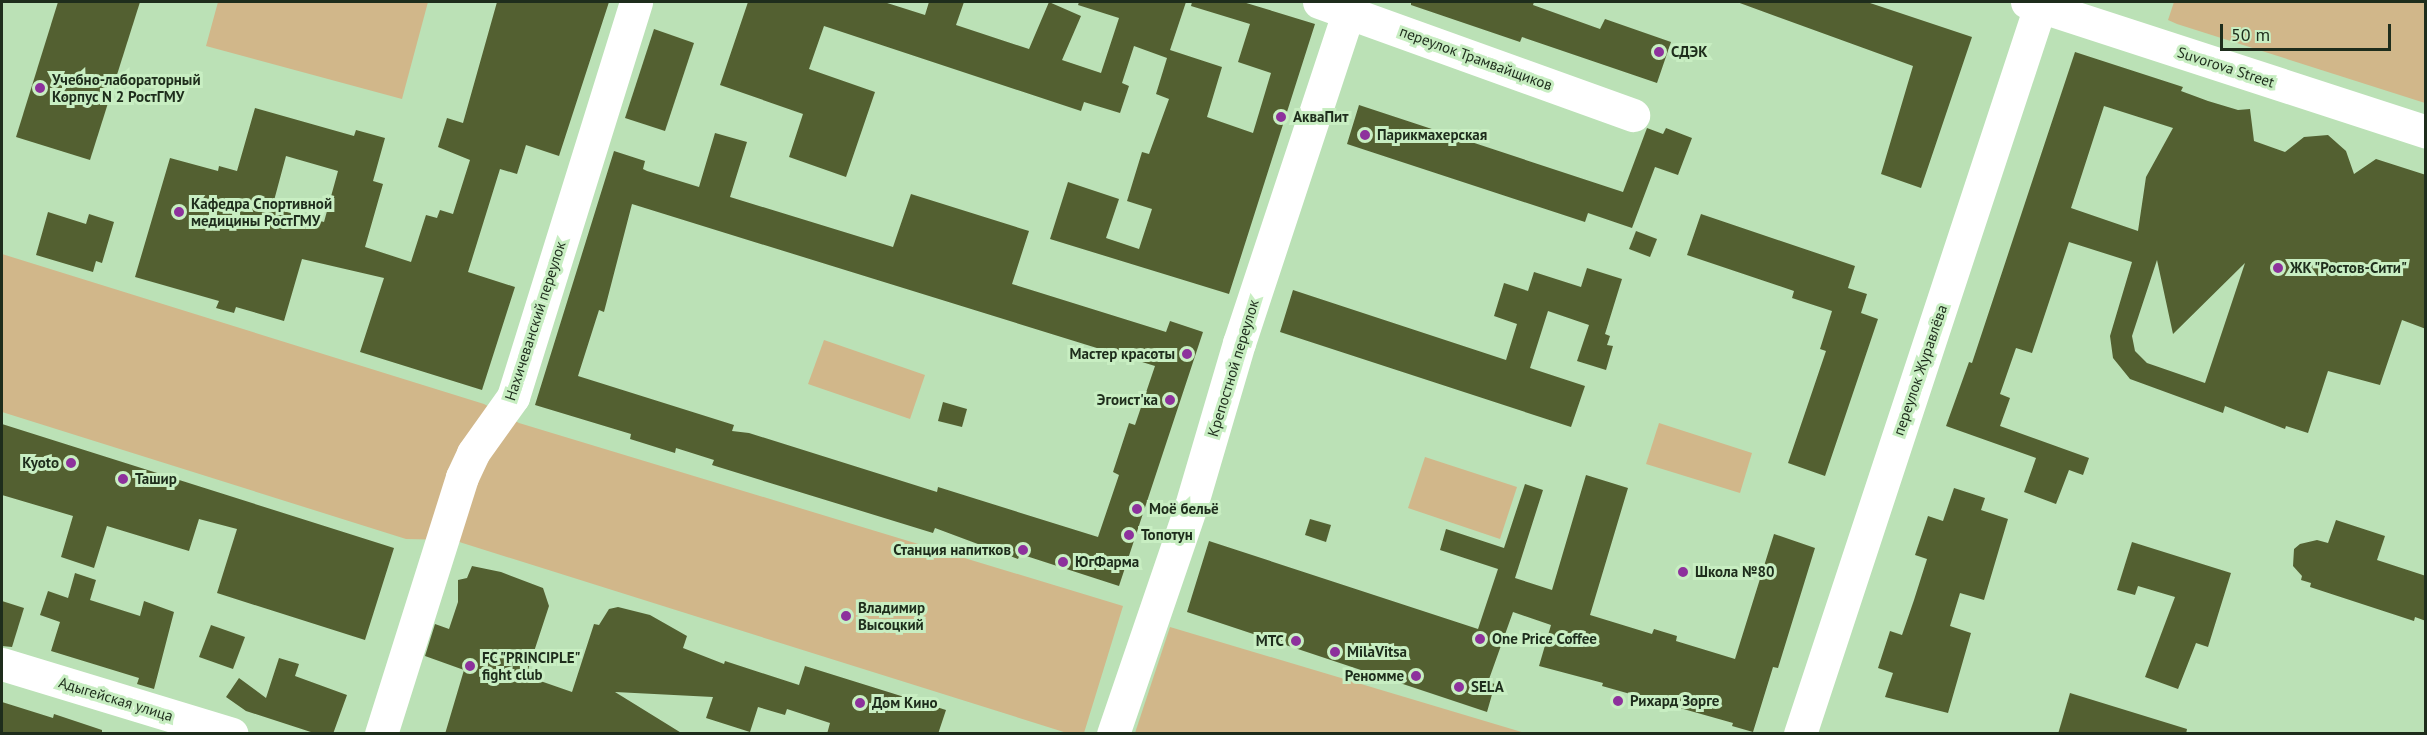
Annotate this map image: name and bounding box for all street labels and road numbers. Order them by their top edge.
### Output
street label: переулок Трамвайщиков [1397,22,1555,94]
street label: Suvorova Street [2175,43,2277,91]
street label: Нахичеванский переулок [501,239,569,403]
street label: Крепостной переулок [1204,297,1262,439]
street label: переулок Журавлёва [1889,302,1951,438]
street label: Адыгейская улица [57,673,175,725]

